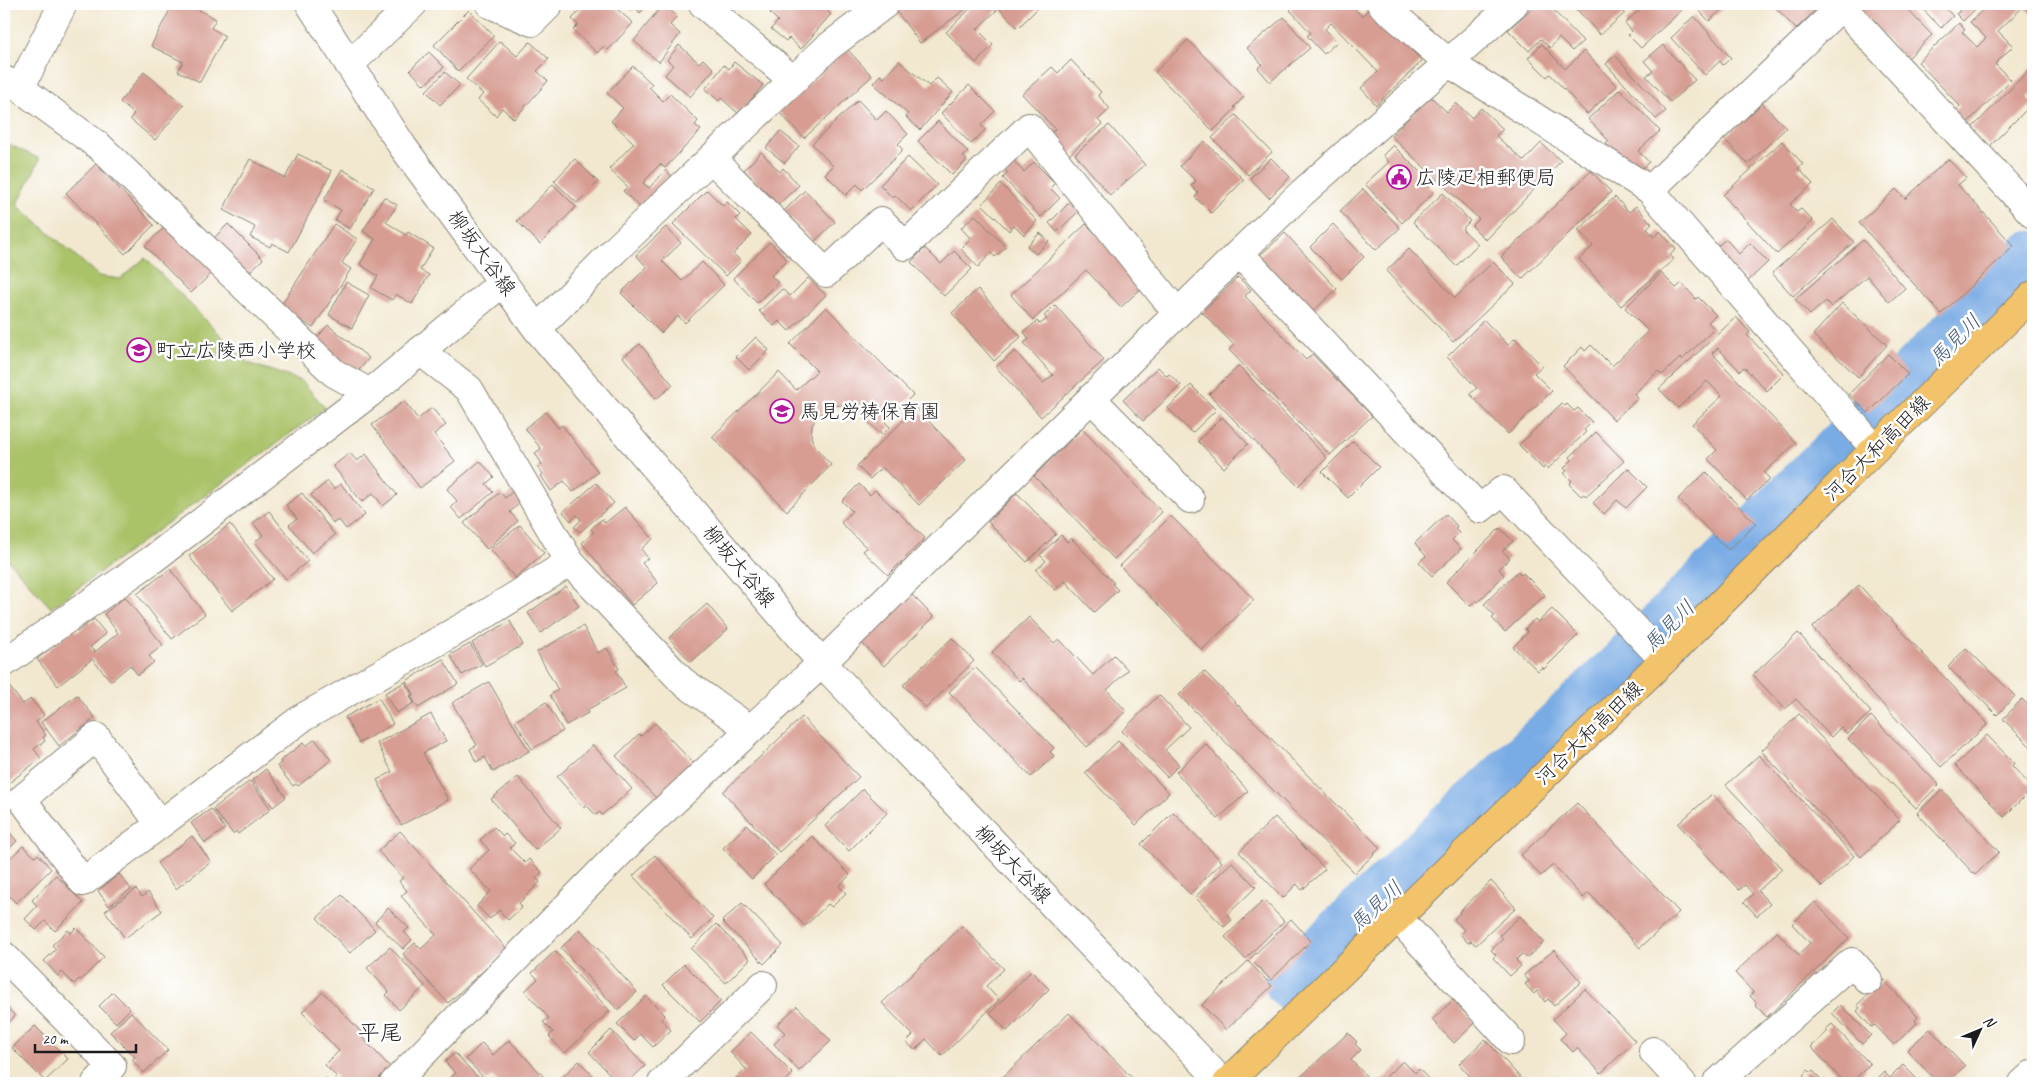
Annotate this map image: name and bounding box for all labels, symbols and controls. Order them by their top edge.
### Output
public building icon: 広陵疋相郵便局 [1386,164,1412,190]
place label: 広陵疋相郵便局 [1416,165,1556,190]
street label: 柳坂大谷線 [442,205,522,301]
water label: 馬見川 [1924,309,1986,371]
school or university icon: 町立広陵西小学校 [126,337,152,363]
place label: 町立広陵西小学校 [156,338,316,363]
street label: 河合大和高田線 [1819,390,1935,506]
school or university icon: 馬見労祷保育園 [769,398,795,424]
place label: 馬見労祷保育園 [800,399,940,424]
street label: 柳坂大谷線 [697,520,781,612]
water label: 馬見川 [1638,595,1700,657]
street label: 河合大和高田線 [1530,675,1648,791]
street label: 柳坂大谷線 [969,819,1057,909]
water label: 馬見川 [1344,875,1408,937]
north arrow [1954,1004,2004,1054]
text: N [1980,1012,2000,1032]
district label: 平尾 [358,1019,402,1047]
scale bar [35,1022,136,1054]
text: 20 m [42,1030,69,1049]

